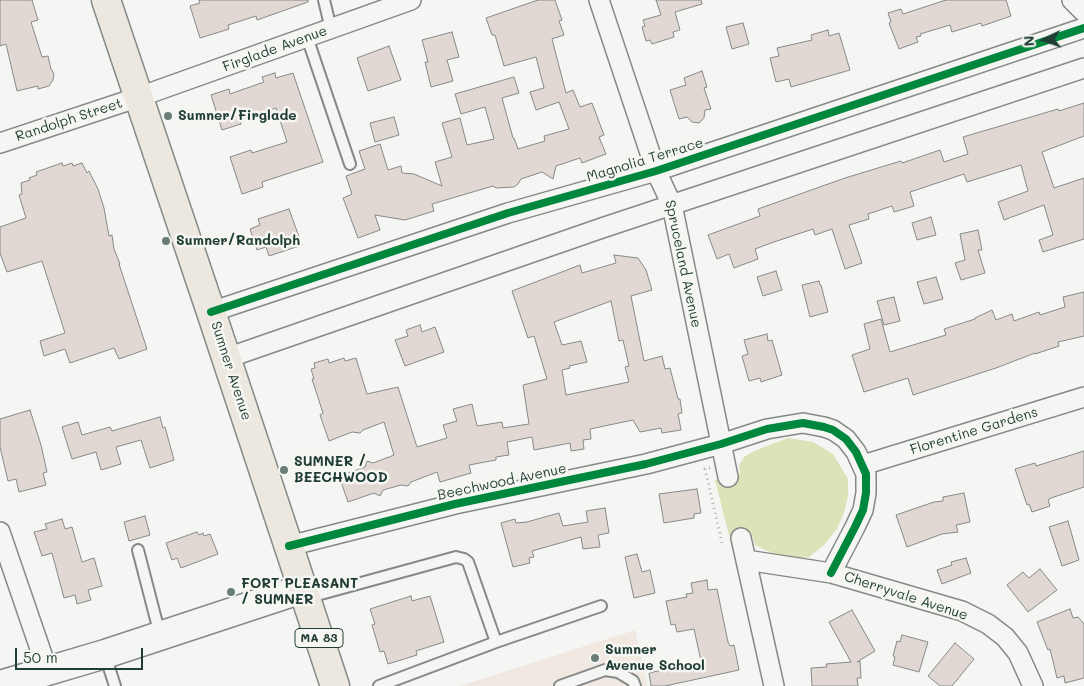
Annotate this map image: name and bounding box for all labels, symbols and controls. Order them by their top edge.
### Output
north arrow [1019,15,1069,65]
street label: Firglade Avenue [220,22,330,76]
text: N [1019,35,1038,47]
street label: Randolph Street [13,95,125,145]
place label: Sumner/Firglade [178,108,297,124]
marker: Sumner/Firglade [162,110,174,122]
street label: Magnolia Terrace [585,134,705,186]
street label: Spruceland Avenue [661,199,705,329]
place label: Sumner/Randolph [176,233,300,249]
marker: Sumner/Randolph [160,235,172,247]
street label: Sumner Avenue [207,319,255,423]
street label: Florentine Gardens [908,404,1040,458]
place label: SUMNER / BEECHWOOD [294,454,388,487]
street label: Beechwood Avenue [436,460,568,504]
marker: SUMNER / BEECHWOOD [278,464,290,476]
street label: Cherryvale Avenue [842,568,970,624]
place label: FORT PLEASANT / SUMNER [241,576,358,608]
marker: FORT PLEASANT / SUMNER [225,586,237,598]
road number: MA 83 [295,628,343,648]
scale bar [18,638,145,670]
place label: Sumner Avenue School [605,642,705,674]
text: 50 m [23,647,58,667]
marker: Sumner Avenue School [589,652,601,664]

